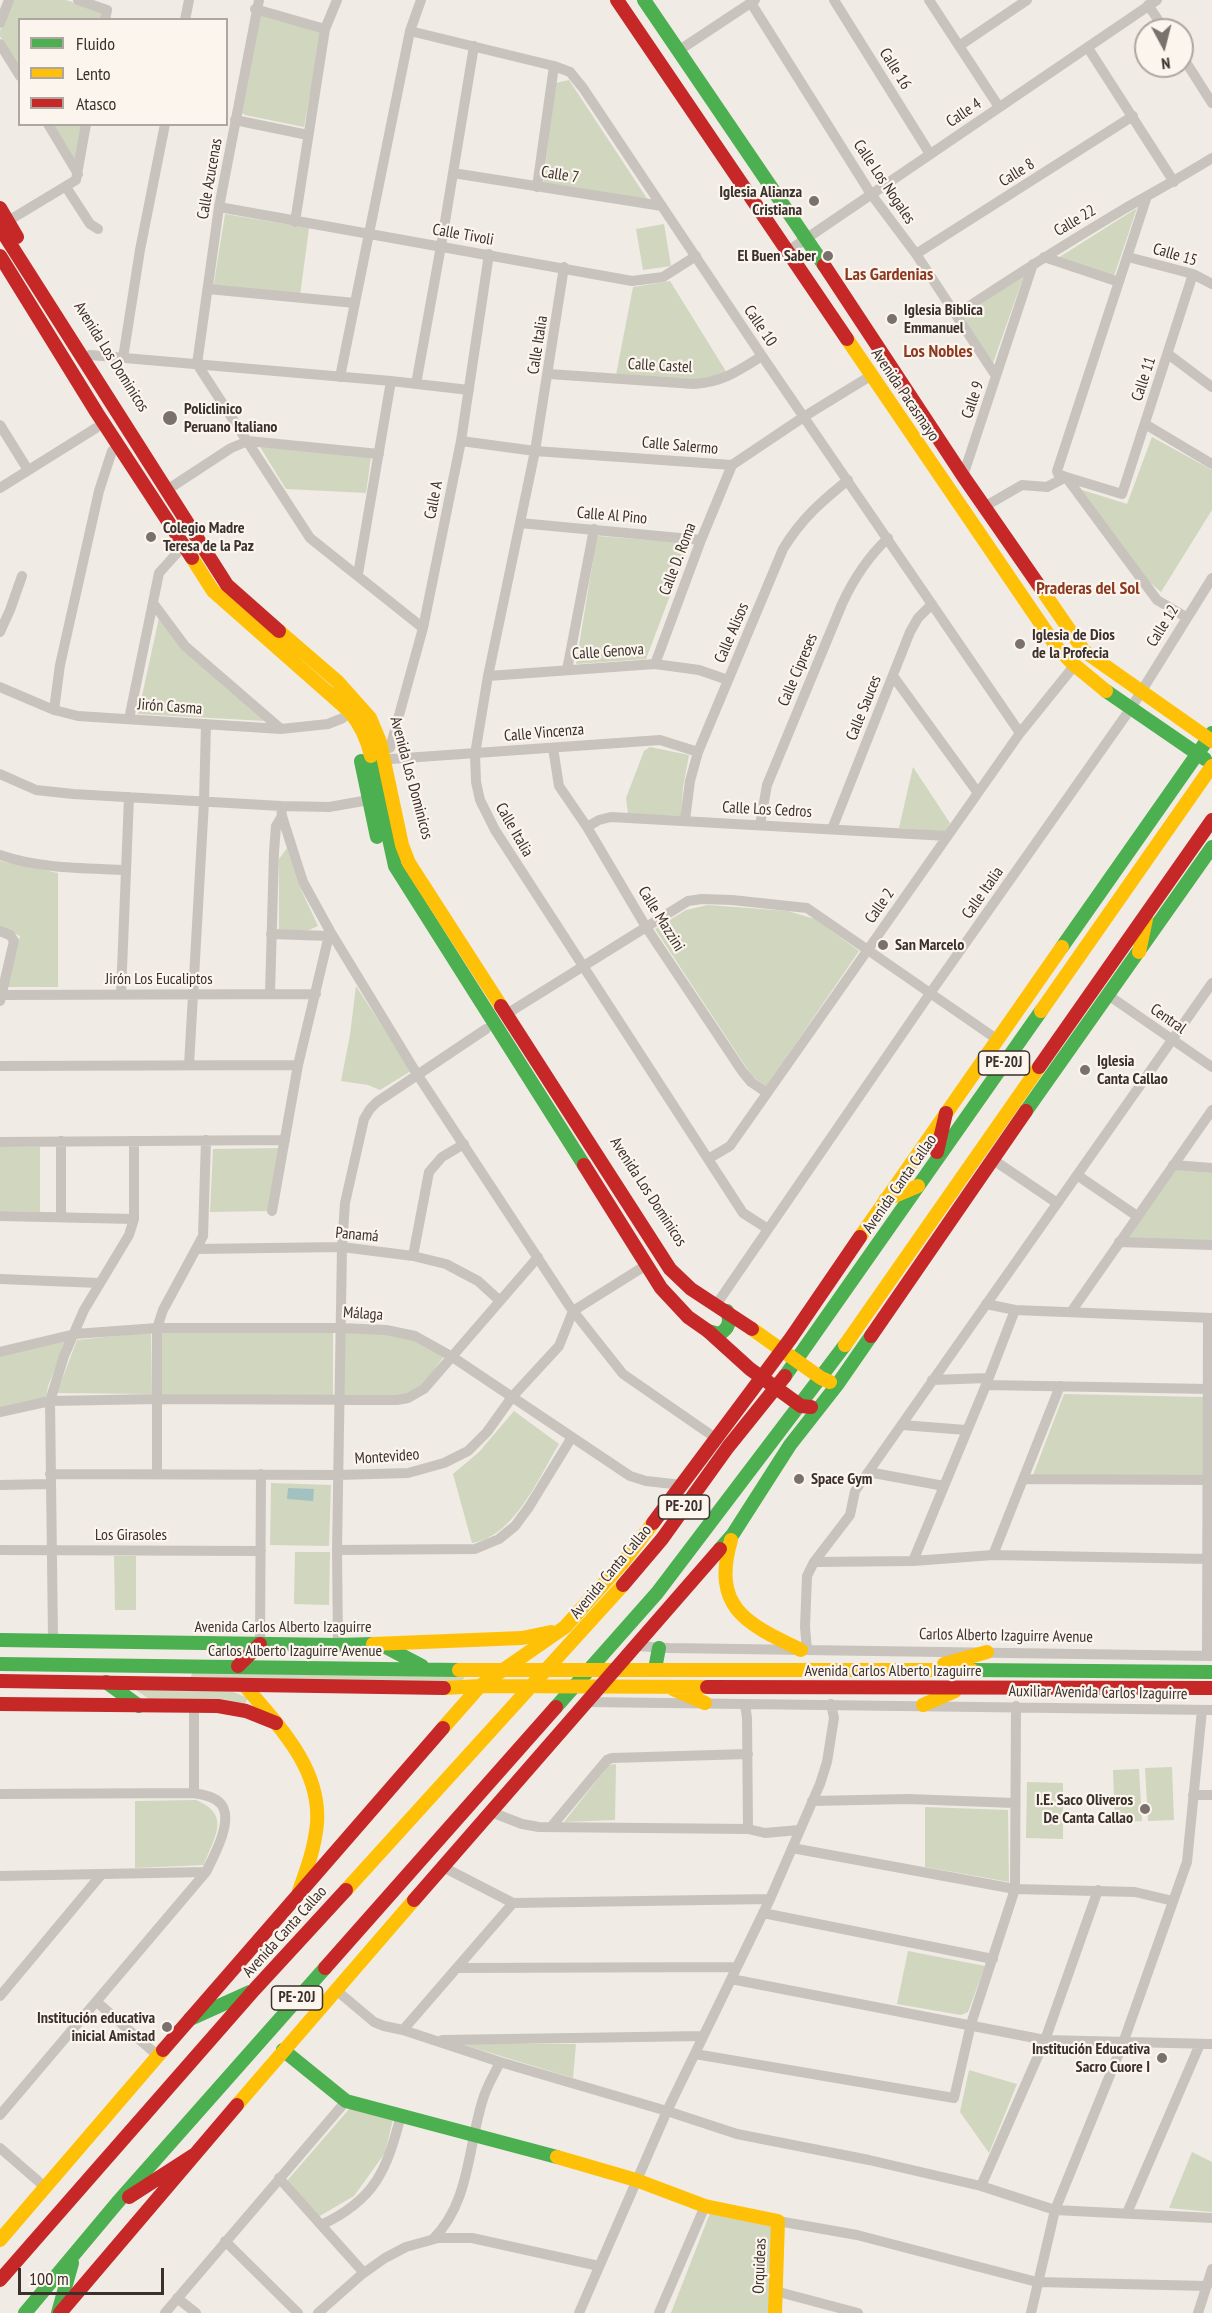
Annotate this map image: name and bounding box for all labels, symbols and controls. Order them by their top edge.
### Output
legend [18,18,228,126]
north arrow [1134,18,1194,78]
text: Fluido [76,32,115,55]
street label: Calle 16 [875,45,915,93]
text: N [1160,53,1171,74]
text: Lento [76,62,111,85]
text: Atasco [76,92,116,115]
street label: Calle 4 [943,94,985,132]
street label: Calle Los Nogales [849,136,919,228]
street label: Calle Azucenas [193,137,227,221]
street label: Calle 8 [996,155,1038,191]
street label: Calle 7 [540,163,580,187]
place label: Iglesia Alianza Cristiana [719,182,802,220]
marker: Iglesia Alianza Cristiana [807,194,821,208]
street label: Calle 22 [1051,201,1099,241]
street label: Calle Tivoli [431,220,495,250]
street label: Calle 15 [1151,240,1199,270]
place label: El Buen Saber [737,246,816,266]
marker: El Buen Saber [821,249,835,263]
district label: Las Gardenias [845,264,933,286]
street label: Avenida Los Dominicos [69,298,153,416]
place label: Iglesia Biblica Emmanuel [904,300,983,338]
street label: Calle 10 [739,302,781,350]
marker: Iglesia Biblica Emmanuel [885,312,899,326]
street label: Calle Italia [524,314,552,376]
district label: Los Nobles [903,341,973,363]
street label: Avenida Pacasmayo [867,345,943,445]
street label: Calle 11 [1128,354,1160,404]
street label: Calle Castel [627,355,693,377]
street label: Calle 9 [958,379,988,421]
place label: Policlinico Peruano Italiano [184,399,277,437]
marker: Policlinico Peruano Italiano [161,409,179,427]
street label: Calle Salermo [641,433,719,459]
street label: Calle A [421,479,447,521]
street label: Calle Al Pino [576,503,648,529]
place label: Colegio Madre Teresa de la Paz [163,518,254,556]
street label: Calle D. Roma [655,520,701,598]
marker: Colegio Madre Teresa de la Paz [144,530,158,544]
district label: Praderas del Sol [1036,578,1140,600]
street label: Calle Alisos [711,600,753,666]
street label: Calle 12 [1143,602,1183,650]
place label: Iglesia de Dios de la Profecia [1032,625,1115,663]
street label: Calle Cipreses [774,631,822,709]
marker: Iglesia de Dios de la Profecia [1013,637,1027,651]
street label: Calle Genova [571,640,645,664]
street label: Calle Sauces [842,673,886,743]
street label: Jirón Casma [137,695,203,719]
street label: Avenida Los Dominicos [385,715,437,841]
street label: Calle Vincenza [503,720,585,746]
street label: Calle Los Cedros [722,798,812,822]
street label: Calle Italia [491,800,537,860]
street label: Calle Italia [958,863,1008,923]
street label: Calle Mazzini [634,883,688,955]
street label: Calle 2 [861,885,899,927]
place label: San Marcelo [895,935,964,955]
marker: San Marcelo [876,938,890,952]
street label: Jirón Los Eucaliptos [105,969,213,989]
street label: Central [1146,1000,1190,1038]
road number: PE-20J [978,1051,1030,1075]
place label: Iglesia Canta Callao [1097,1051,1168,1089]
marker: Iglesia Canta Callao [1078,1063,1092,1077]
street label: Avenida Canta Callao [859,1131,941,1237]
street label: Avenida Los Dominicos [606,1134,690,1250]
street label: Panamá [335,1224,379,1246]
street label: Málaga [342,1303,384,1325]
street label: Montevideo [354,1445,420,1469]
place label: Space Gym [811,1469,872,1489]
marker: Space Gym [792,1472,806,1486]
road number: PE-20J [658,1495,710,1519]
street label: Avenida Canta Callao [566,1521,656,1623]
street label: Los Girasoles [95,1525,167,1545]
street label: Avenida Carlos Alberto Izaguirre [194,1617,372,1637]
street label: Carlos Alberto Izaguirre Avenue [919,1625,1093,1647]
street label: Carlos Alberto Izaguirre Avenue [208,1641,382,1661]
street label: Avenida Carlos Alberto Izaguirre [804,1661,982,1681]
street label: Auxiliar Avenida Carlos Izaguirre [1008,1682,1188,1704]
place label: I.E. Saco Oliveros De Canta Callao [1036,1790,1133,1828]
marker: I.E. Saco Oliveros De Canta Callao [1138,1802,1152,1816]
street label: Avenida Canta Callao [239,1882,331,1982]
road number: PE-20J [272,1986,322,2010]
place label: Institución educativa inicial Amistad [37,2008,155,2046]
marker: Institución educativa inicial Amistad [160,2020,174,2034]
place label: Institución Educativa Sacro Cuore I [1032,2039,1150,2077]
marker: Institución Educativa Sacro Cuore I [1155,2051,1169,2065]
street label: Orquideas [749,2238,771,2294]
scale bar [21,2256,166,2294]
text: 100 m [29,2267,69,2290]

